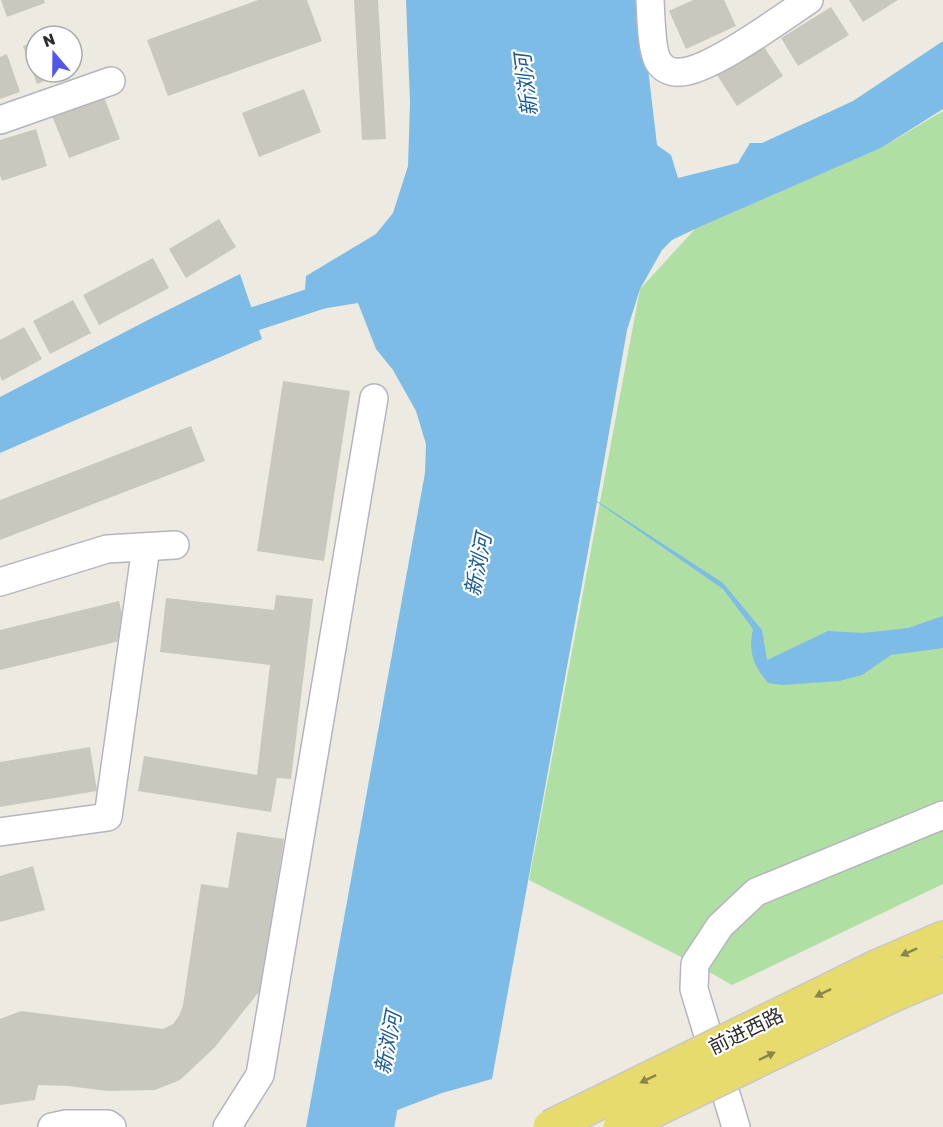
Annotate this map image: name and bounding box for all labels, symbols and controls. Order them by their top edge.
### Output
north arrow [24,24,84,84]
text: N [40,29,58,51]
water label: 新浏河 [509,48,542,118]
water label: 新浏河 [460,528,497,598]
one-way arrow [901,948,918,957]
one-way arrow [815,988,832,998]
street label: 前进西路 [705,1003,787,1059]
water label: 新浏河 [370,1006,407,1076]
one-way arrow [759,1051,776,1061]
one-way arrow [640,1074,657,1084]

